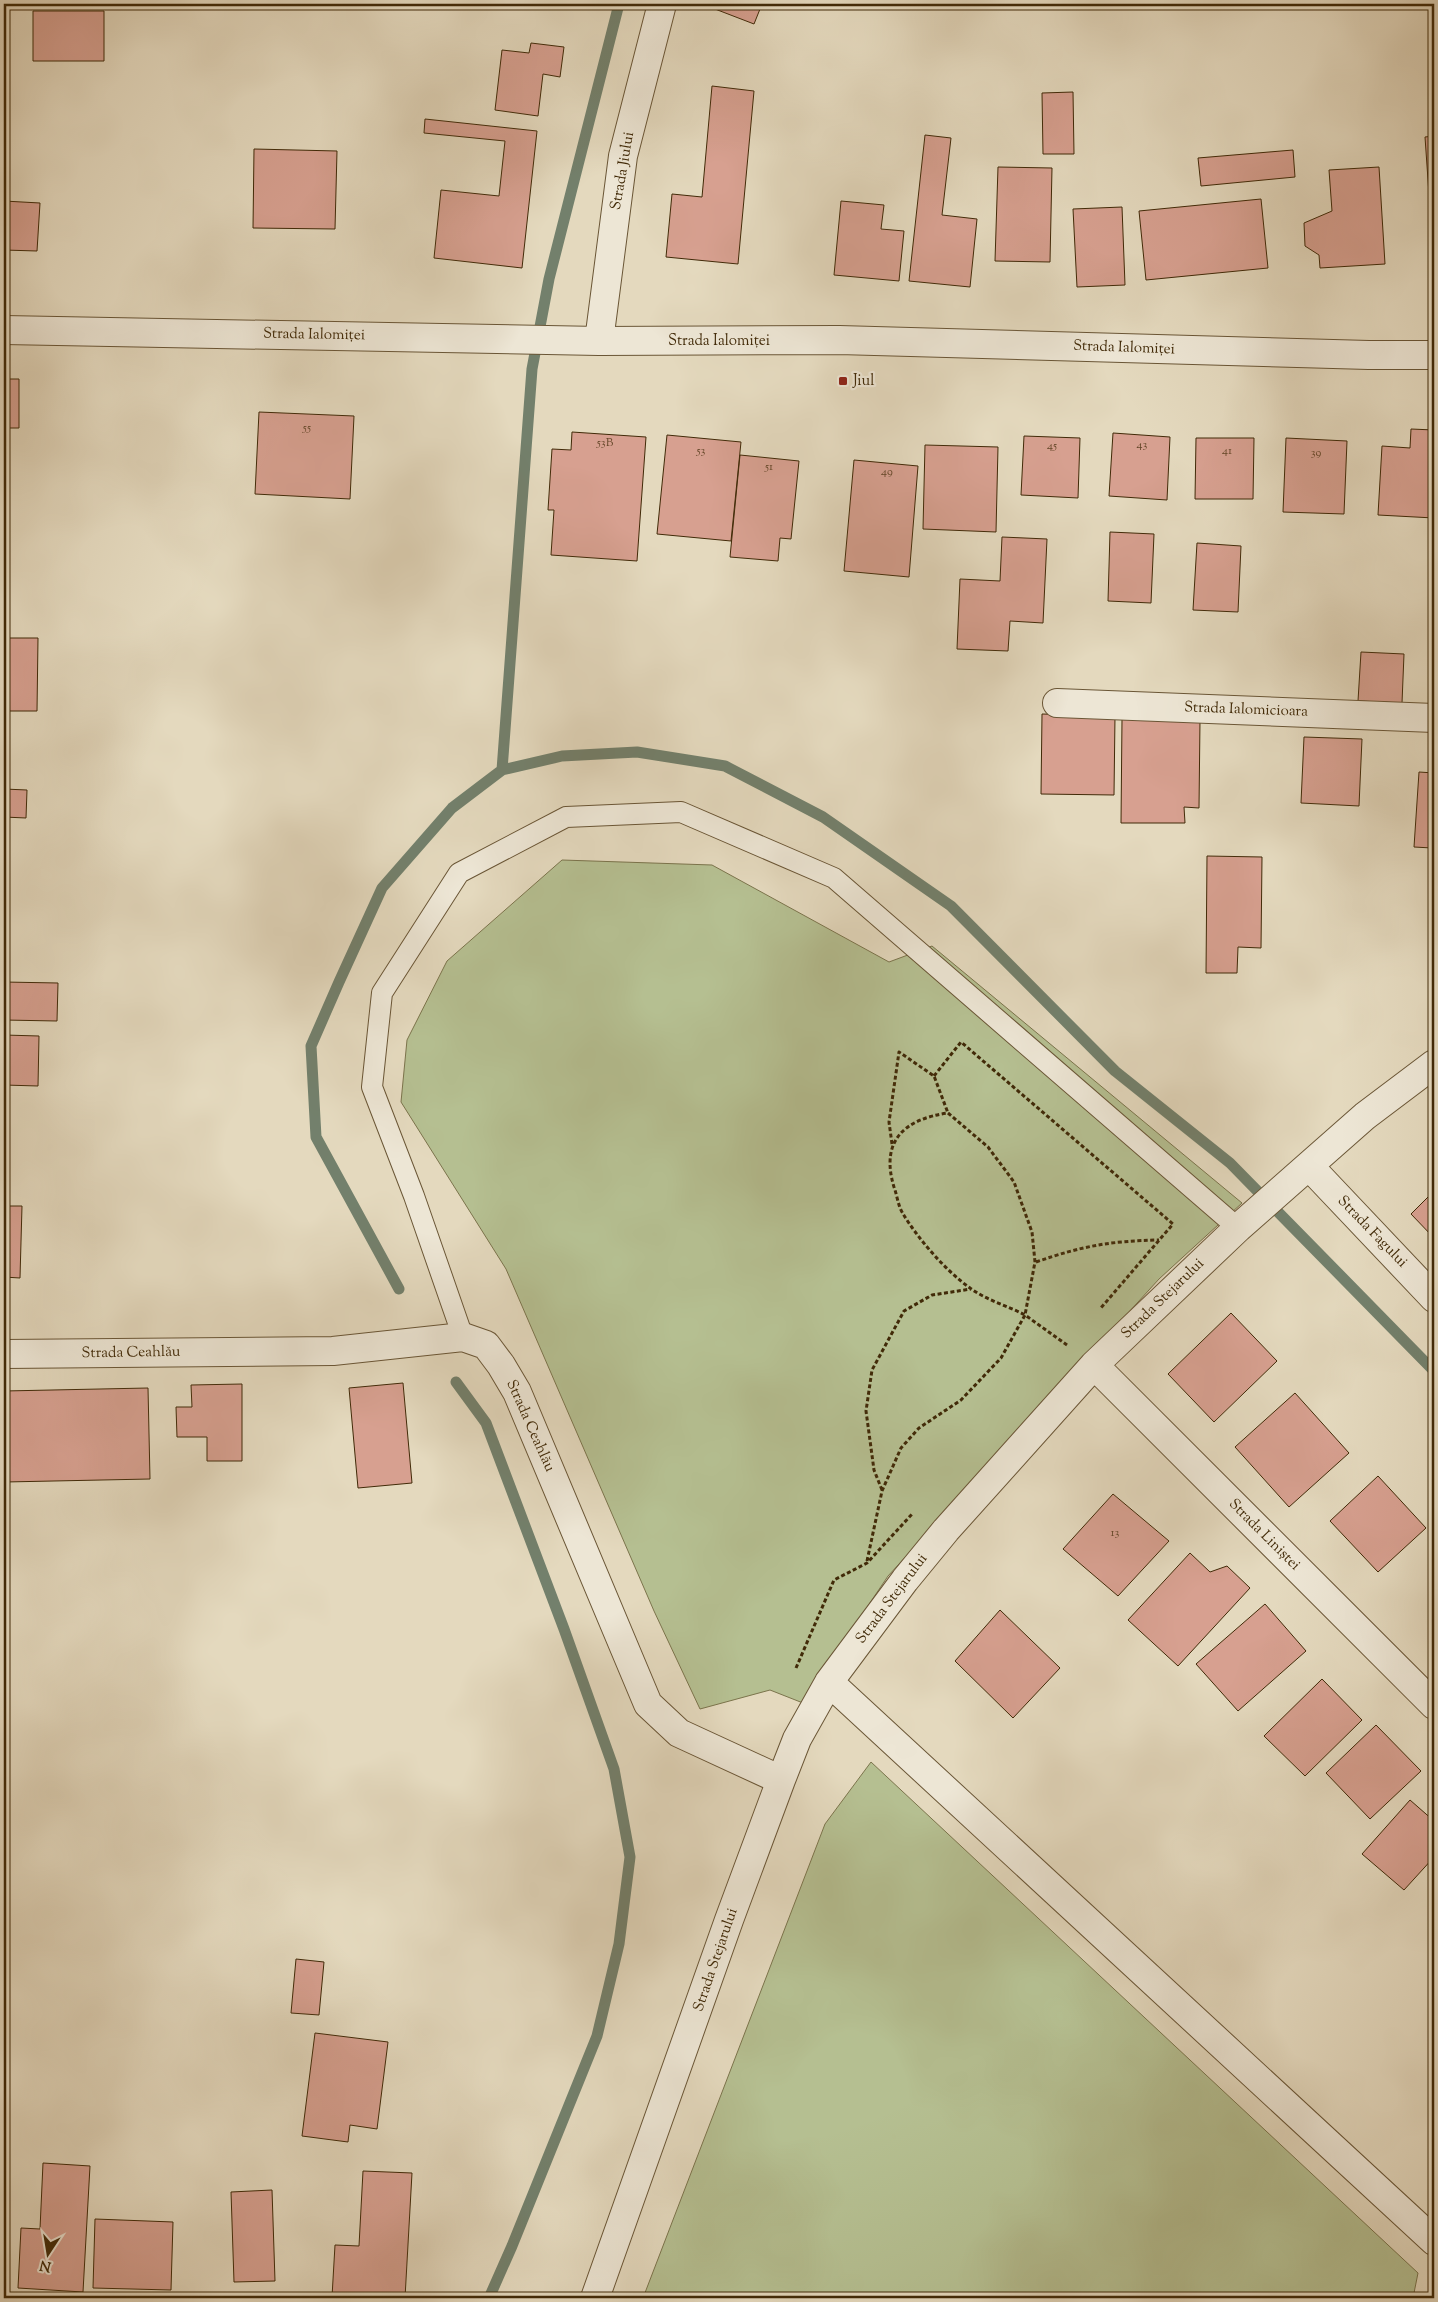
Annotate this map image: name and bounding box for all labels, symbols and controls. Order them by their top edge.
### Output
street label: Strada Jiului [606,130,640,212]
street label: Strada Ialomiței [263,324,365,346]
street label: Strada Ialomiței [668,331,770,352]
street label: Strada Ialomiței [1073,336,1175,360]
place label: Jiul [852,371,874,392]
marker: Jiul [837,375,849,387]
house number: 55 [302,419,311,437]
house number: 53B [596,434,614,452]
house number: 43 [1137,436,1148,454]
house number: 45 [1047,437,1057,455]
house number: 53 [696,442,706,460]
house number: 41 [1222,442,1232,460]
house number: 39 [1311,444,1321,462]
house number: 51 [764,458,773,476]
house number: 49 [881,463,893,481]
street label: Strada Ialomicioara [1184,697,1308,723]
street label: Strada Fagului [1332,1191,1412,1273]
street label: Strada Stejarului [1117,1254,1209,1344]
street label: Strada Ceahlău [81,1342,181,1364]
street label: Strada Ceahlău [500,1377,560,1476]
street label: Strada Liniștei [1223,1494,1305,1576]
house number: 13 [1111,1524,1120,1542]
street label: Strada Stejarului [851,1550,933,1648]
street label: Strada Stejarului [688,1906,744,2014]
north arrow [22,2230,72,2280]
text: N [38,2254,53,2276]

